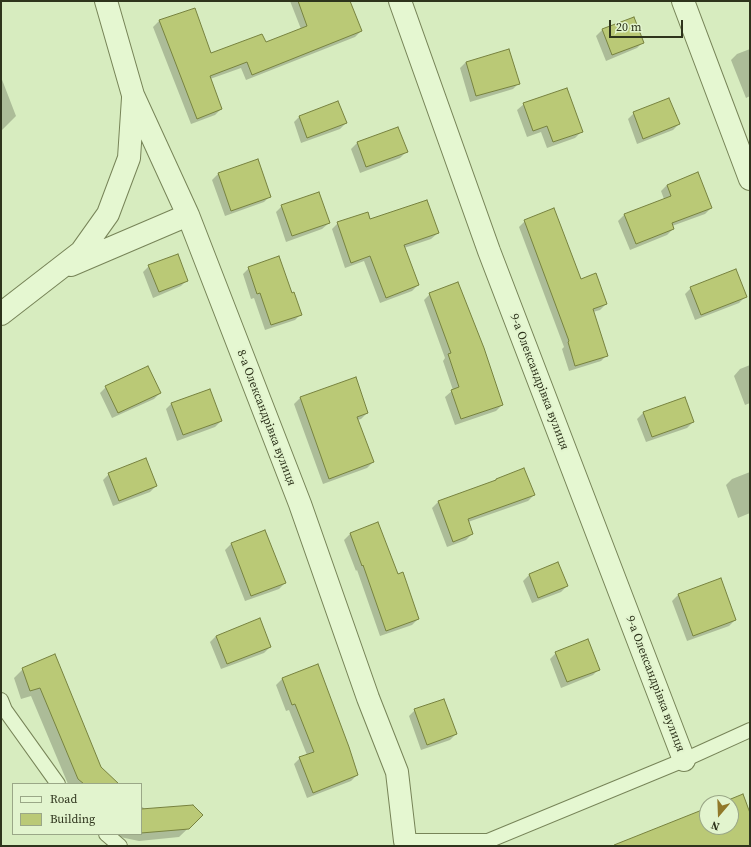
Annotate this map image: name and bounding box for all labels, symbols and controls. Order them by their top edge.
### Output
scale bar [611,12,685,38]
text: 20 m [616,19,642,35]
street label: 9-а Олександрівка вулиця [506,312,572,452]
street label: 8-а Олександрівка вулиця [233,348,299,488]
street label: 9-а Олександрівка вулиця [622,614,688,754]
legend [12,783,142,835]
text: Road [50,791,77,807]
north arrow [699,795,739,835]
text: Building [50,811,95,827]
text: N [709,817,721,834]

